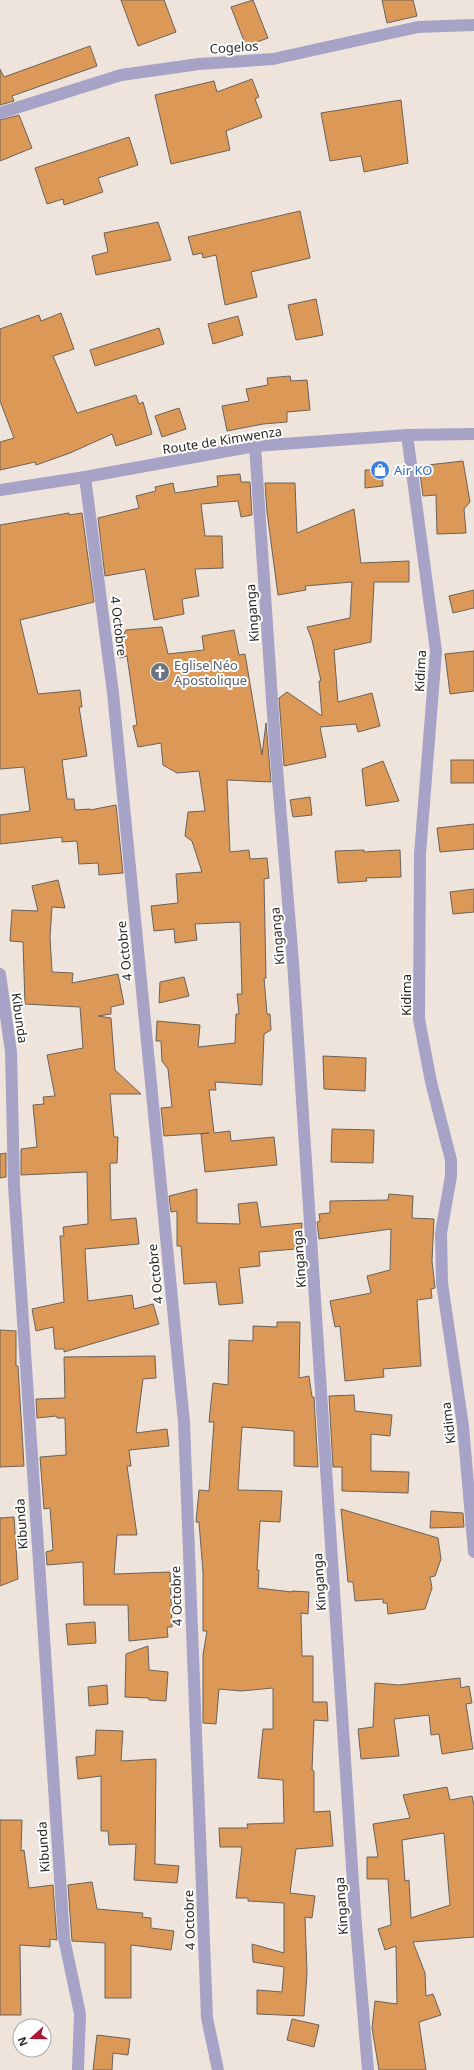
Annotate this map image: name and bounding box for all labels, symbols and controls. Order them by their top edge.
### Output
street label: Cogelos [209,36,259,58]
street label: Route de Kimwenza [161,422,283,458]
shop icon: Air KO [369,459,391,481]
place label: Air KO [394,461,432,479]
street label: Kinganga [241,583,263,643]
street label: 4 Octobre [106,595,132,657]
street label: Kidima [410,649,430,693]
place label: Eglise Néo Apostolique [174,656,247,689]
church icon: Eglise Néo Apostolique [149,661,171,683]
street label: Kinganga [266,906,288,966]
street label: 4 Octobre [112,920,136,982]
street label: Kidima [397,974,415,1016]
street label: Kibunda [8,992,32,1044]
street label: Kinganga [288,1229,310,1289]
street label: 4 Octobre [143,1243,167,1305]
street label: Kidima [436,1401,460,1445]
street label: Kibunda [10,1498,32,1550]
street label: Kinganga [308,1552,330,1612]
street label: 4 Octobre [166,1566,186,1626]
street label: Kibunda [32,1821,54,1873]
street label: Kinganga [330,1876,352,1936]
street label: 4 Octobre [179,1890,199,1950]
north arrow [12,2018,52,2058]
text: N [14,2035,31,2049]

